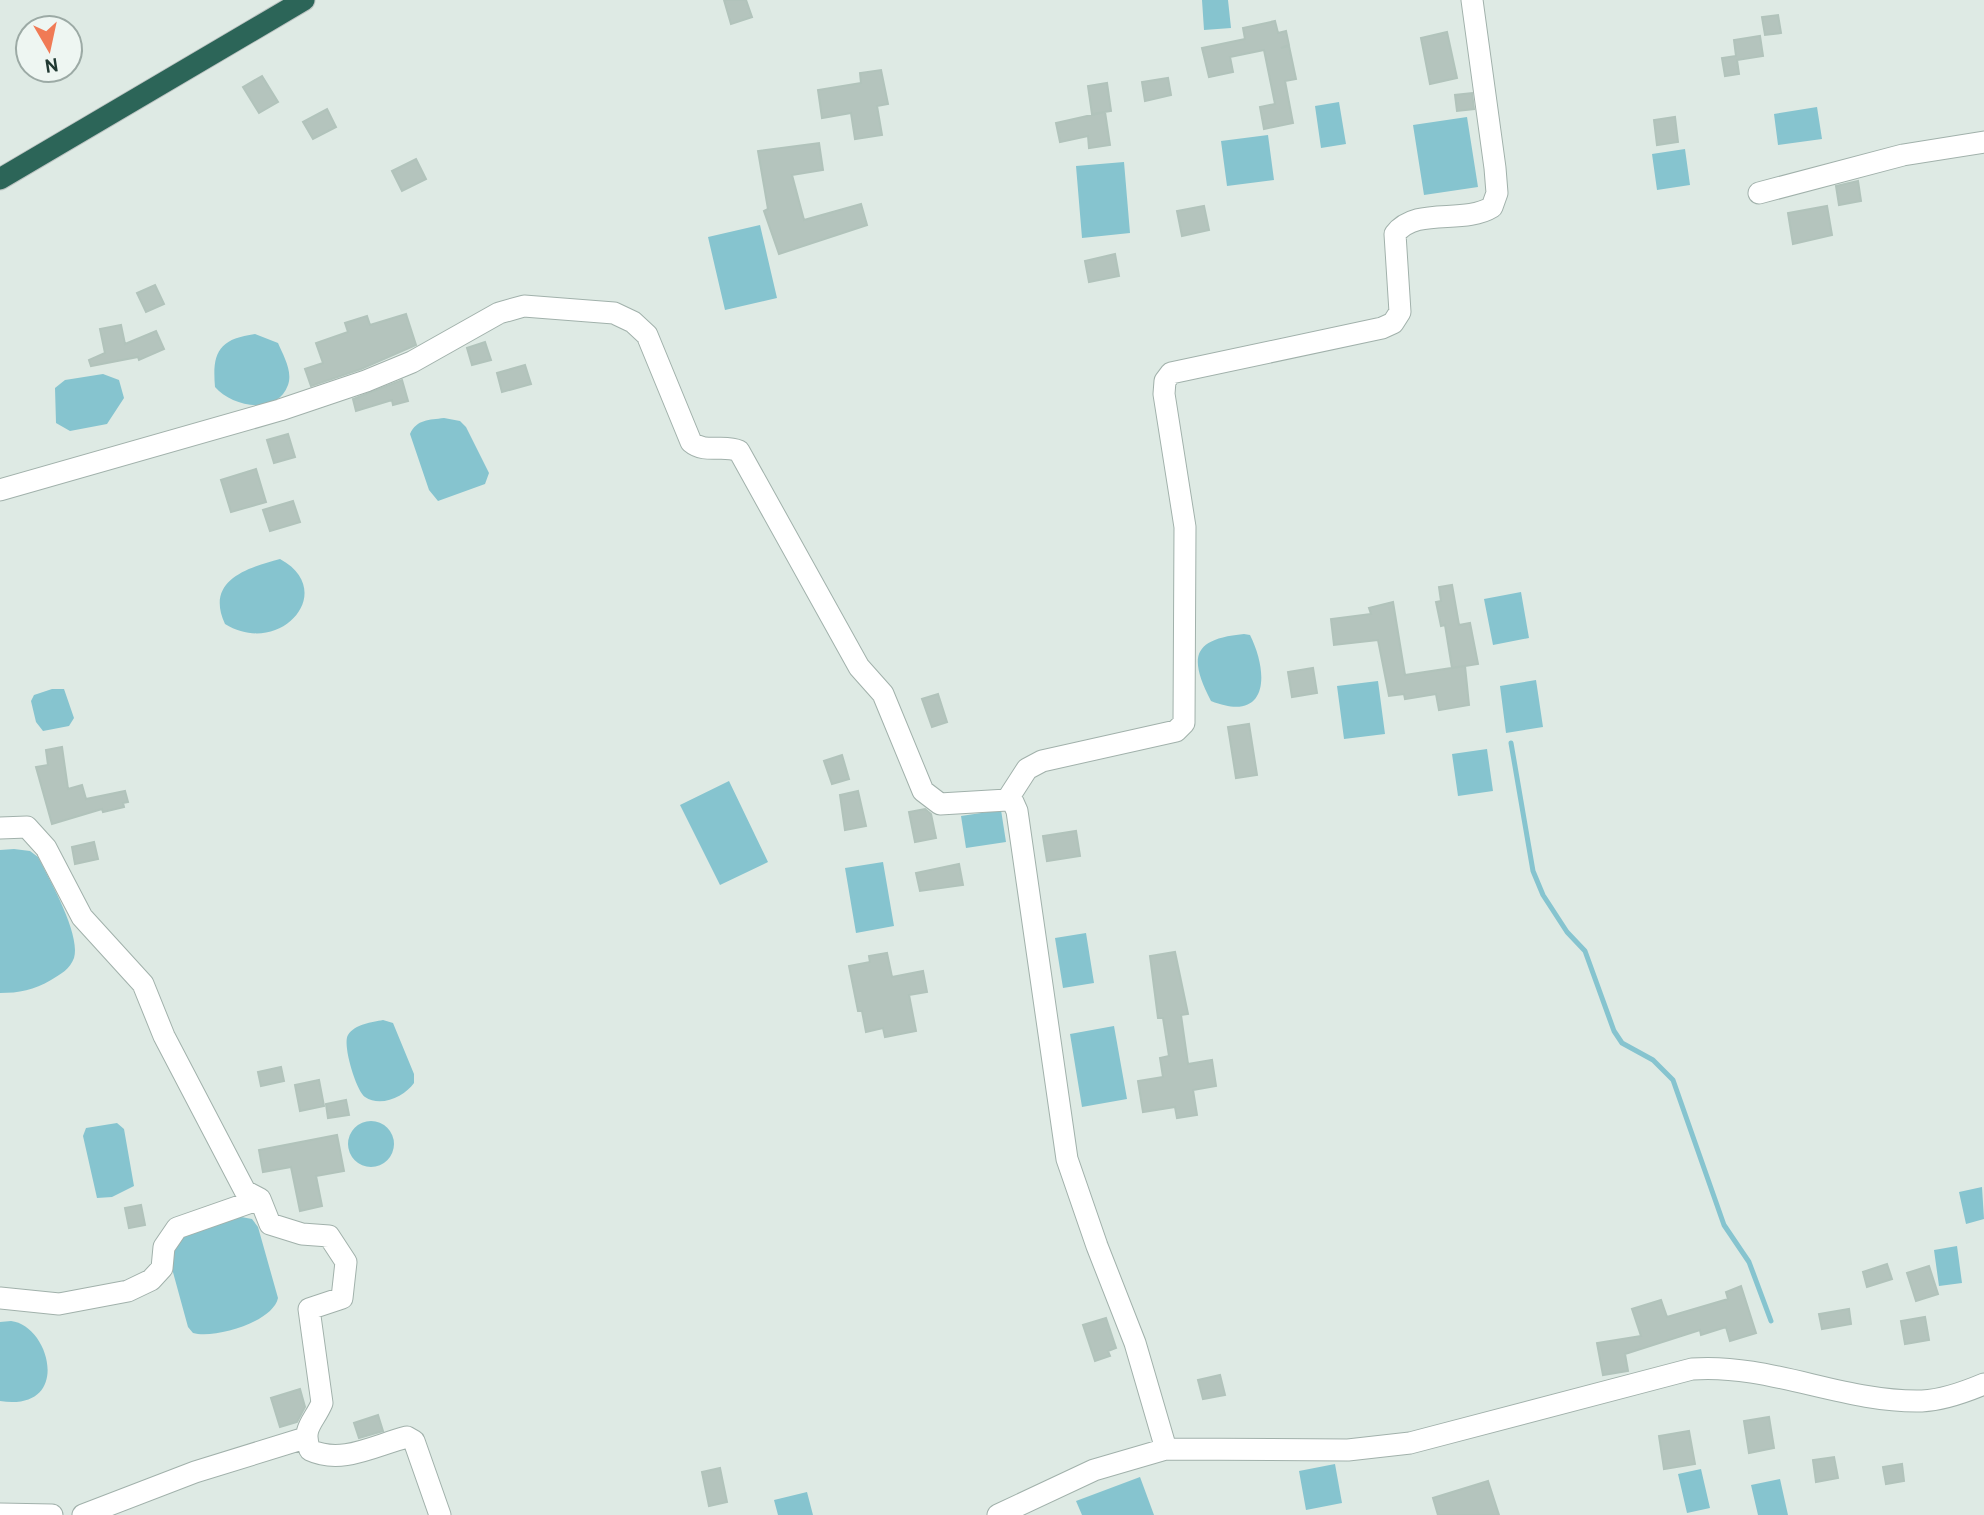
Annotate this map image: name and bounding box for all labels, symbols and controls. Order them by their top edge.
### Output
north arrow [14,14,84,84]
text: N [43,51,60,77]

